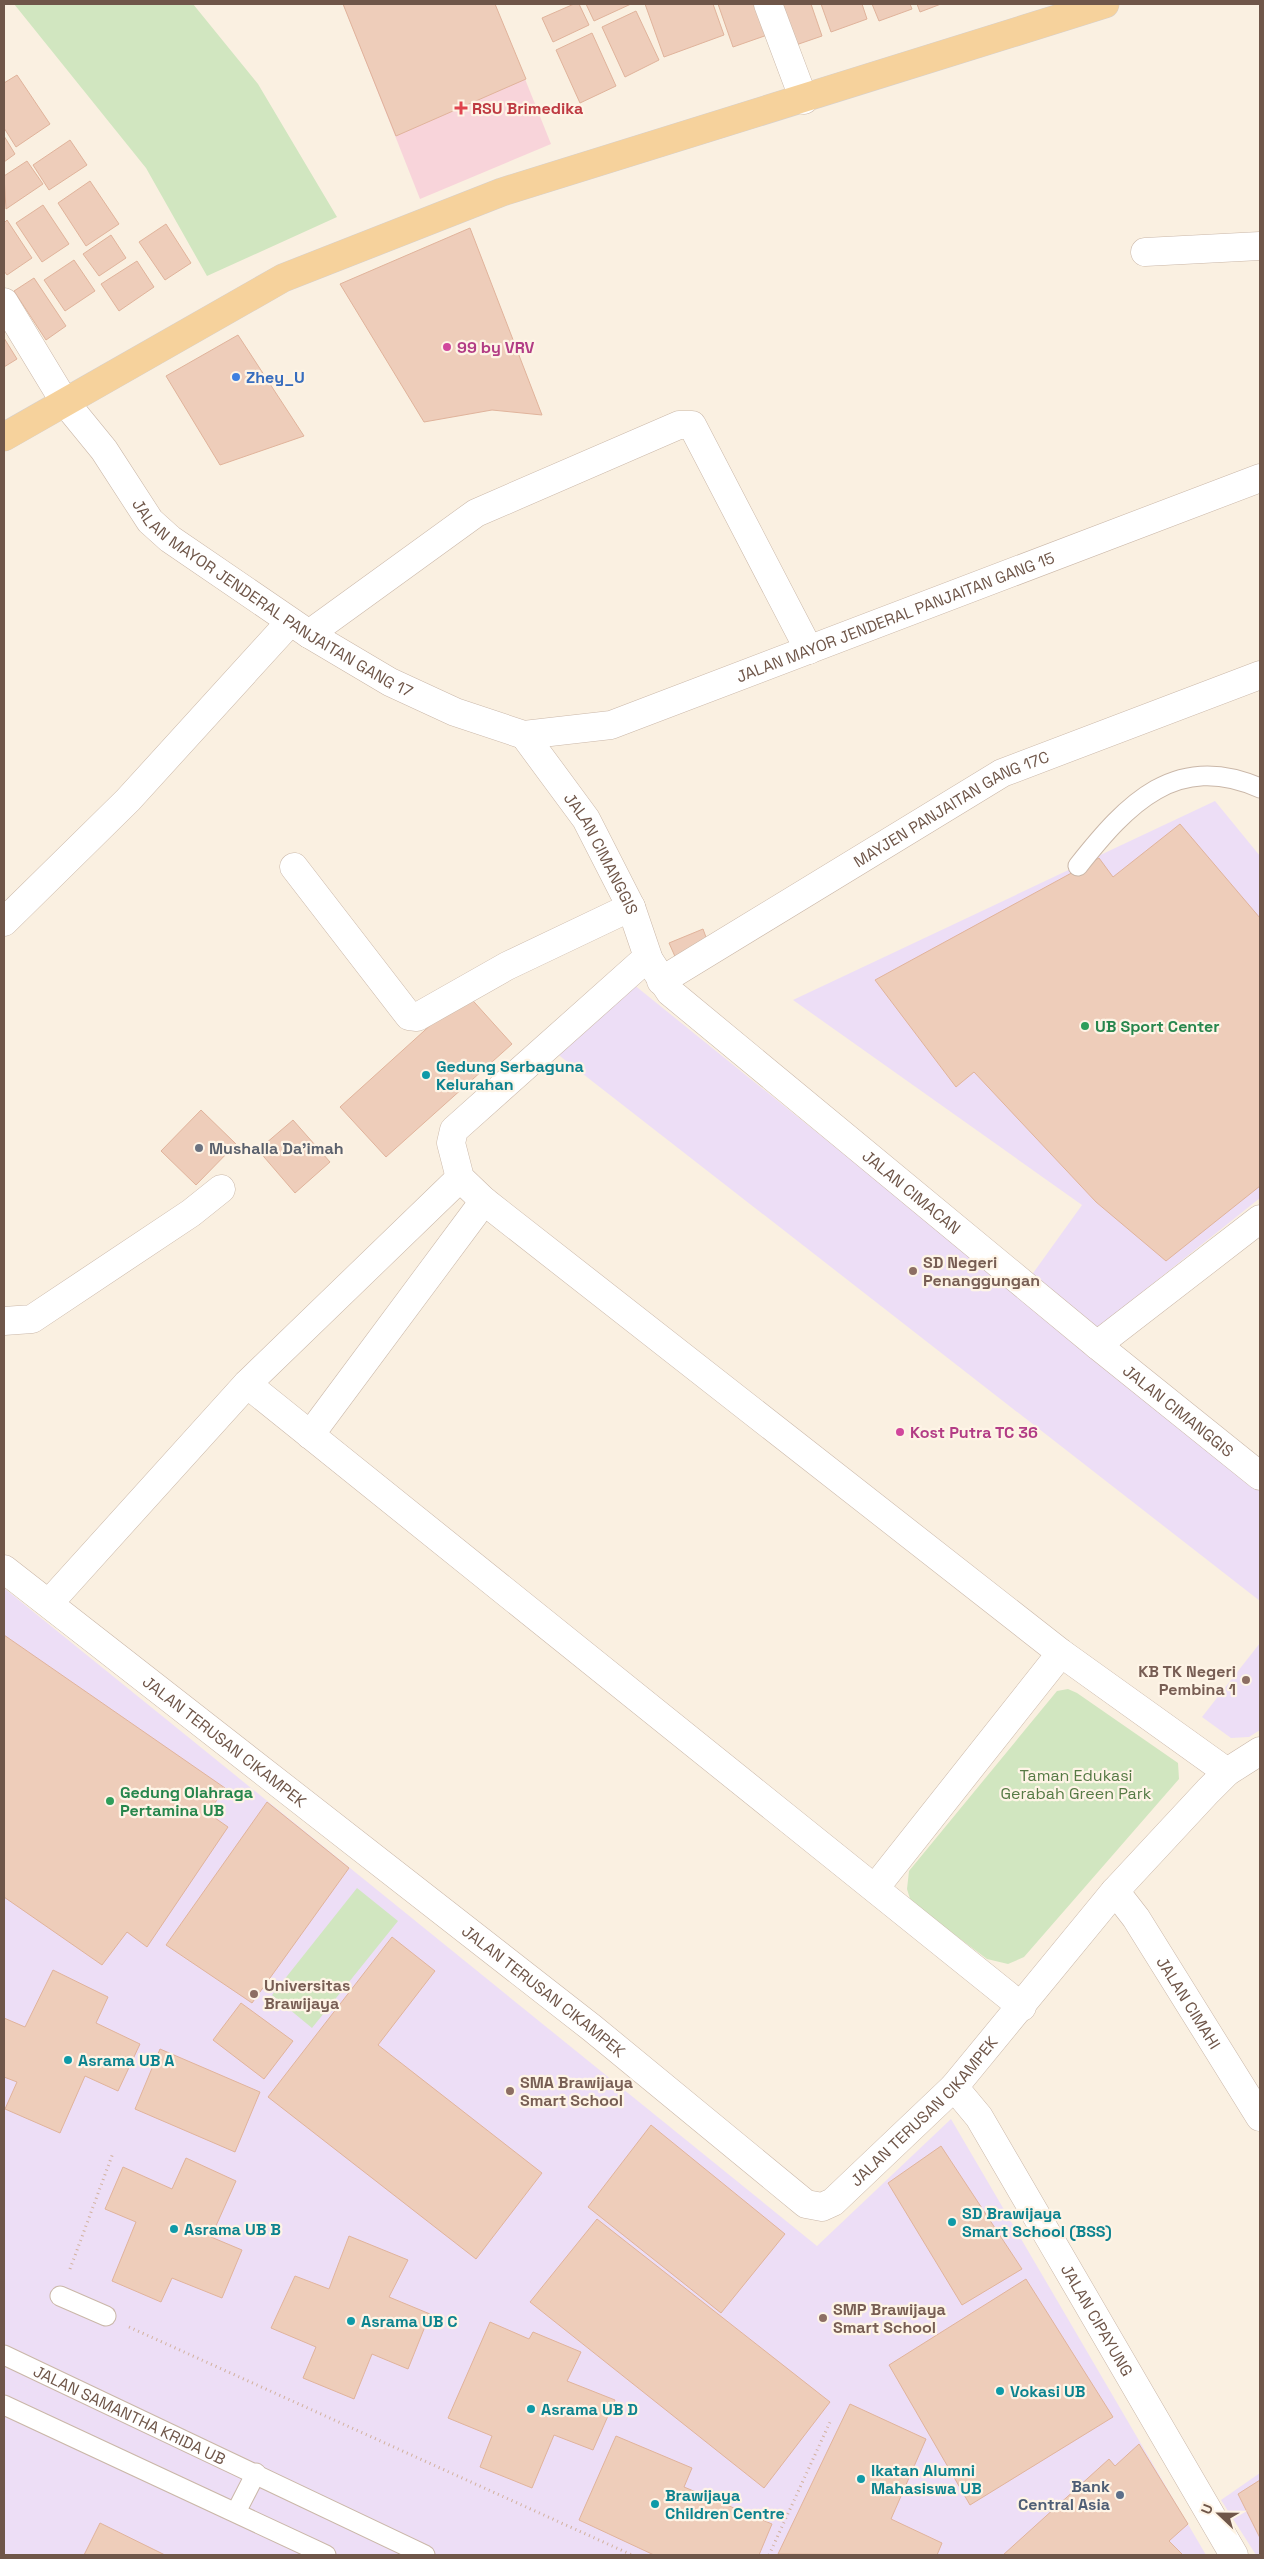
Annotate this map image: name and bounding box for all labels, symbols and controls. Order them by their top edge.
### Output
place label: RSU Brimedika [472,98,583,119]
marker: RSU Brimedika [454,101,468,115]
place label: 99 by VRV [457,337,535,358]
marker: 99 by VRV [441,341,453,353]
place label: Zhey_U [246,367,305,388]
marker: Zhey_U [230,371,242,383]
street label: JALAN MAYOR JENDERAL PANJAITAN GANG 17 [127,495,416,702]
street label: JALAN MAYOR JENDERAL PANJAITAN GANG 15 [733,547,1057,687]
street label: MAYJEN PANJAITAN GANG 17C [850,746,1052,872]
street label: JALAN CIMANGGIS [559,788,643,917]
place label: UB Sport Center [1095,1016,1220,1037]
marker: UB Sport Center [1079,1020,1091,1032]
place label: Gedung Serbaguna Kelurahan [436,1056,584,1095]
marker: Gedung Serbaguna Kelurahan [420,1069,432,1081]
place label: Mushalla Da'imah [209,1138,344,1159]
marker: Mushalla Da'imah [193,1142,205,1154]
street label: JALAN CIMACAN [858,1145,965,1239]
place label: SD Negeri Penanggungan [923,1252,1040,1291]
marker: SD Negeri Penanggungan [907,1265,919,1277]
street label: JALAN CIMANGGIS [1118,1360,1238,1462]
place label: Kost Putra TC 36 [910,1422,1038,1443]
marker: Kost Putra TC 36 [894,1426,906,1438]
place label: KB TK Negeri Pembina 1 [1138,1661,1236,1700]
street label: JALAN TERUSAN CIKAMPEK [138,1671,311,1812]
marker: KB TK Negeri Pembina 1 [1240,1674,1252,1686]
park label: Taman Edukasi Gerabah Green Park [1001,1765,1152,1804]
place label: Gedung Olahraga Pertamina UB [120,1782,253,1821]
marker: Gedung Olahraga Pertamina UB [104,1795,116,1807]
street label: JALAN TERUSAN CIKAMPEK [457,1920,630,2062]
street label: JALAN CIMAHI [1152,1953,1225,2053]
place label: Universitas Brawijaya [264,1975,350,2014]
marker: Universitas Brawijaya [248,1988,260,2000]
street label: JALAN TERUSAN CIKAMPEK [846,2032,1003,2191]
place label: Asrama UB A [78,2050,174,2071]
marker: Asrama UB A [62,2054,74,2066]
place label: SMA Brawijaya Smart School [520,2072,633,2111]
marker: SMA Brawijaya Smart School [504,2085,516,2097]
place label: SD Brawijaya Smart School (BSS) [962,2203,1112,2242]
marker: SD Brawijaya Smart School (BSS) [946,2216,958,2228]
place label: Asrama UB B [184,2219,281,2240]
marker: Asrama UB B [168,2223,180,2235]
street label: JALAN CIPAYUNG [1056,2261,1138,2380]
place label: SMP Brawijaya Smart School [833,2299,946,2338]
place label: Asrama UB C [361,2311,458,2332]
marker: SMP Brawijaya Smart School [817,2312,829,2324]
marker: Asrama UB C [345,2315,357,2327]
street label: JALAN SAMANTHA KRIDA UB [30,2360,229,2470]
place label: Vokasi UB [1010,2381,1085,2402]
marker: Vokasi UB [994,2385,1006,2397]
place label: Asrama UB D [541,2399,638,2420]
marker: Asrama UB D [525,2403,537,2415]
place label: Ikatan Alumni Mahasiswa UB [871,2460,982,2499]
marker: Ikatan Alumni Mahasiswa UB [855,2473,867,2485]
place label: Bank Central Asia [1018,2476,1110,2515]
place label: Brawijaya Children Centre [665,2485,785,2524]
marker: Bank Central Asia [1114,2489,1126,2501]
north arrow [1194,2489,1244,2539]
marker: Brawijaya Children Centre [649,2498,661,2510]
text: U [1197,2501,1217,2517]

